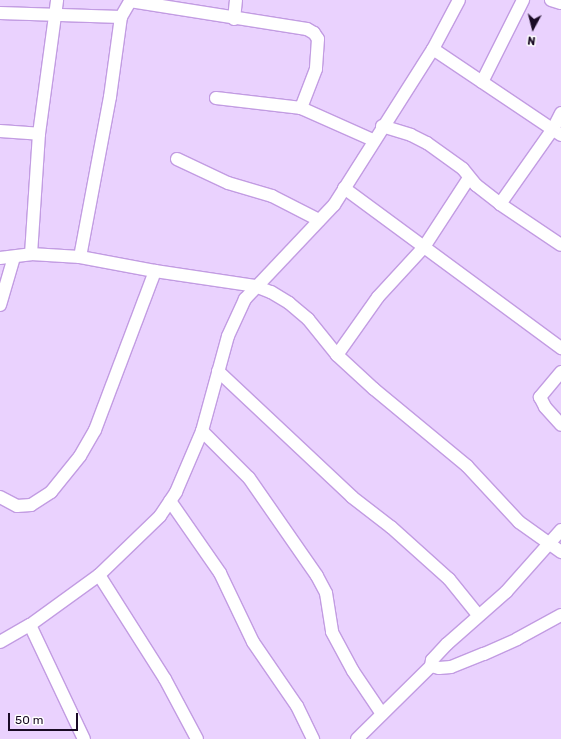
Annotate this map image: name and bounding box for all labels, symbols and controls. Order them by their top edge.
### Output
north arrow [513,8,553,48]
text: N [527,33,536,47]
scale bar [10,705,80,731]
text: 50 m [15,713,43,727]

